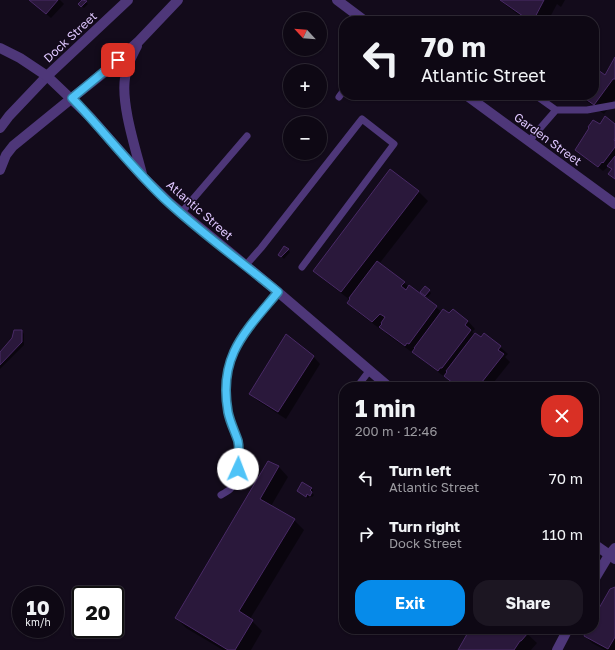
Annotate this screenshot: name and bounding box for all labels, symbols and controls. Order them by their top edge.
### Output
street label: Dock Street [40,8,100,65]
north arrow [283,12,327,56]
map controls [283,12,327,160]
text: 70 m [421,30,486,63]
icon: left [355,32,407,84]
pin [101,43,135,77]
icon: arrive [107,49,129,71]
button: + [283,64,327,108]
text: Atlantic Street [421,64,546,86]
street label: Garden Street [511,109,585,169]
button: − [283,116,327,160]
street label: Atlantic Street [164,177,237,243]
text: 1 min [355,393,415,422]
button: close [541,395,583,437]
text: 200 m · 12:46 [355,423,437,439]
position arrow [217,448,259,490]
text: Turn left [389,461,451,479]
icon: left [355,467,377,489]
text: 70 m [549,469,583,487]
text: Atlantic Street [389,479,479,495]
text: Turn right [389,517,460,535]
icon: right [355,523,377,545]
text: 110 m [542,525,583,543]
text: Dock Street [389,535,462,551]
button: Exit [355,580,465,626]
button: Share [473,580,583,626]
speed limit sign: 20 [72,586,124,638]
text: 10 [26,595,50,619]
text: km/h [25,616,51,628]

